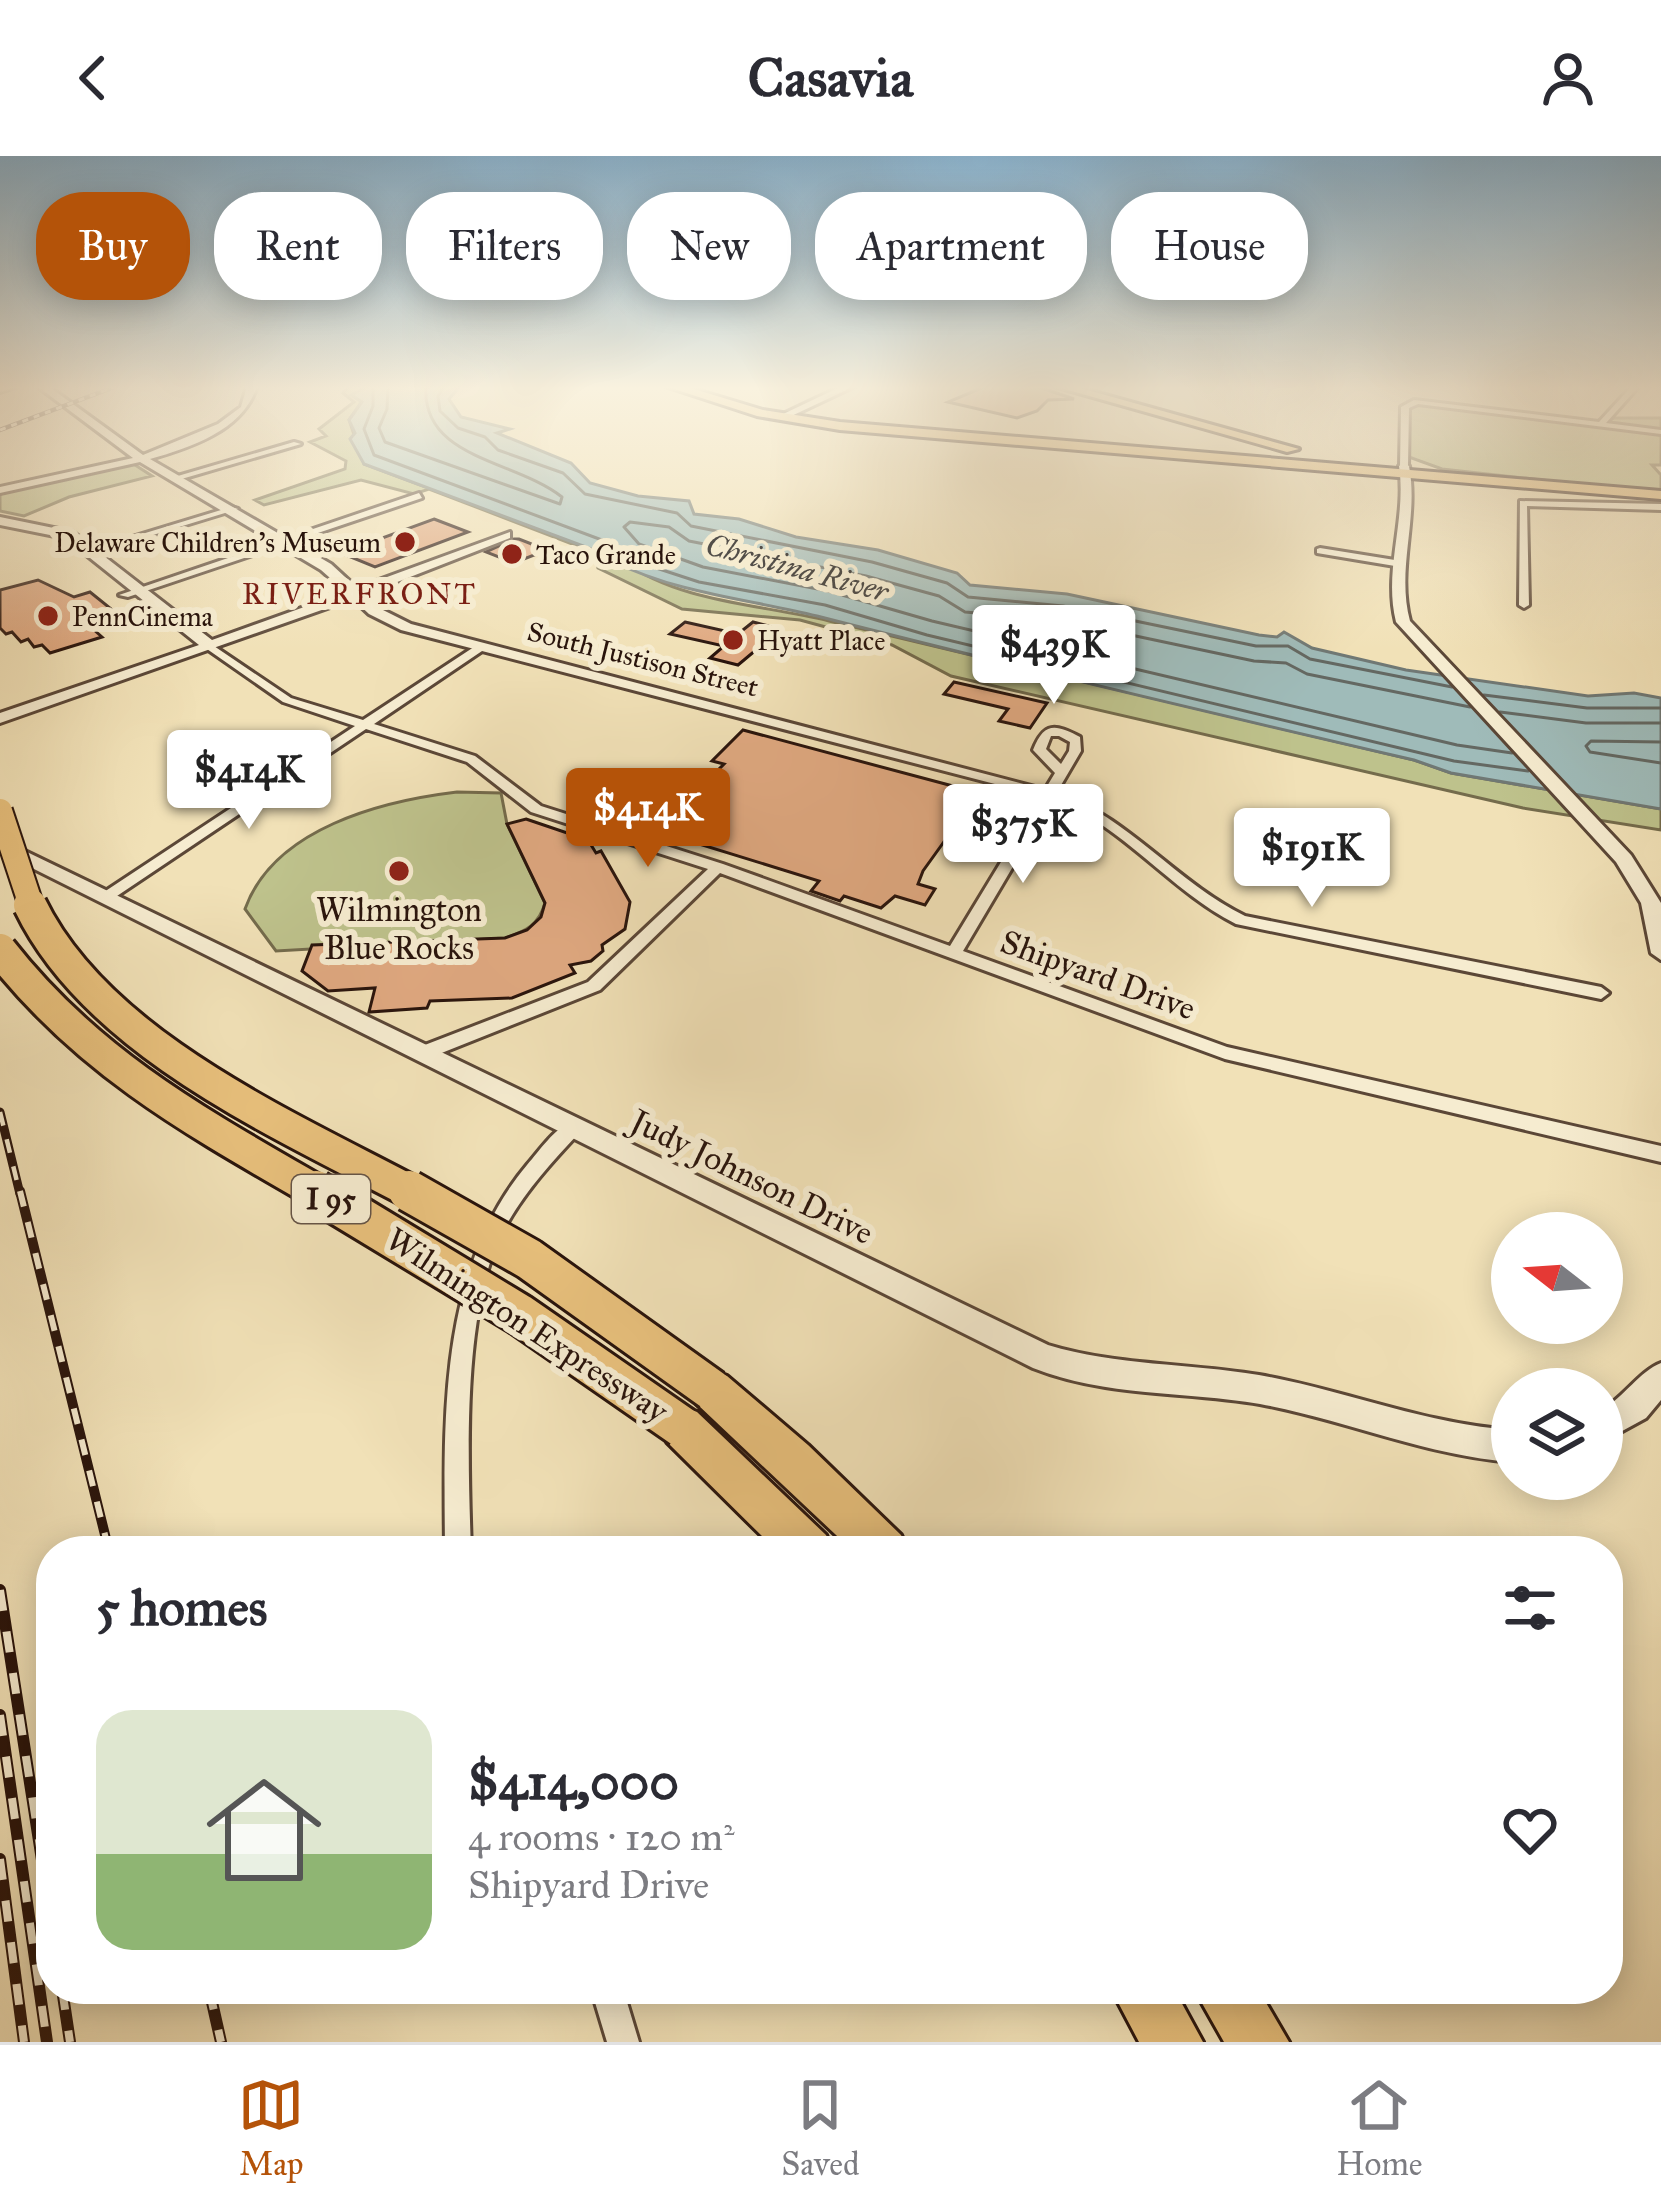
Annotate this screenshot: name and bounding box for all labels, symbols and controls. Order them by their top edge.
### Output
icon: back [60,45,126,111]
text: Casavia [748,45,913,111]
icon: person [1535,45,1601,111]
chip: Buy [36,192,190,300]
chip: Rent [214,192,382,300]
chip: Filters [406,192,603,300]
chip: New [627,192,791,300]
chip: Apartment [815,192,1087,300]
chip: House [1111,192,1308,300]
place label: Delaware Children's Museum [54,526,381,559]
water label: Christina River [702,526,894,610]
marker: Delaware Children's Museum [392,529,418,555]
place label: Taco Grande [536,538,676,571]
marker: Taco Grande [499,541,525,567]
district label: RIVERFRONT [242,576,478,612]
place label: PennCinema [72,600,214,633]
marker: PennCinema [35,603,61,629]
pin: $439K [970,605,1138,707]
street label: South Justison Street [524,614,762,704]
text: $439K [999,620,1109,668]
place label: Hyatt Place [757,624,885,657]
marker: Hyatt Place [720,627,746,653]
pin: $414K [165,730,333,832]
text: $414K [194,745,304,793]
pin: $414K [564,768,732,870]
text: $414K [593,783,703,831]
pin: $375K [939,784,1107,886]
text: $375K [970,799,1076,847]
pin: $191K [1228,808,1396,910]
text: $191K [1261,823,1363,871]
marker: Wilmington Blue Rocks [386,858,412,884]
place label: Wilmington Blue Rocks [316,890,482,968]
street label: Shipyard Drive [995,921,1201,1029]
street label: Judy Johnson Drive [621,1100,880,1254]
road number: I 95 [292,1175,370,1223]
north arrow [1491,1212,1623,1344]
map controls [1491,1212,1623,1500]
street label: Wilmington Expressway [379,1219,676,1431]
button: layers [1491,1368,1623,1500]
icon: filters [1497,1575,1563,1641]
text: 5 homes [96,1577,267,1639]
text: $414,000 [468,1751,679,1813]
icon: home [192,1758,336,1902]
icon: heart [1497,1797,1563,1863]
text: 4 rooms · 120 m² [468,1813,734,1861]
text: Shipyard Drive [468,1861,709,1909]
tab: Map [238,2072,304,2184]
tab: Saved [781,2072,860,2184]
tab: Home [1336,2072,1423,2184]

